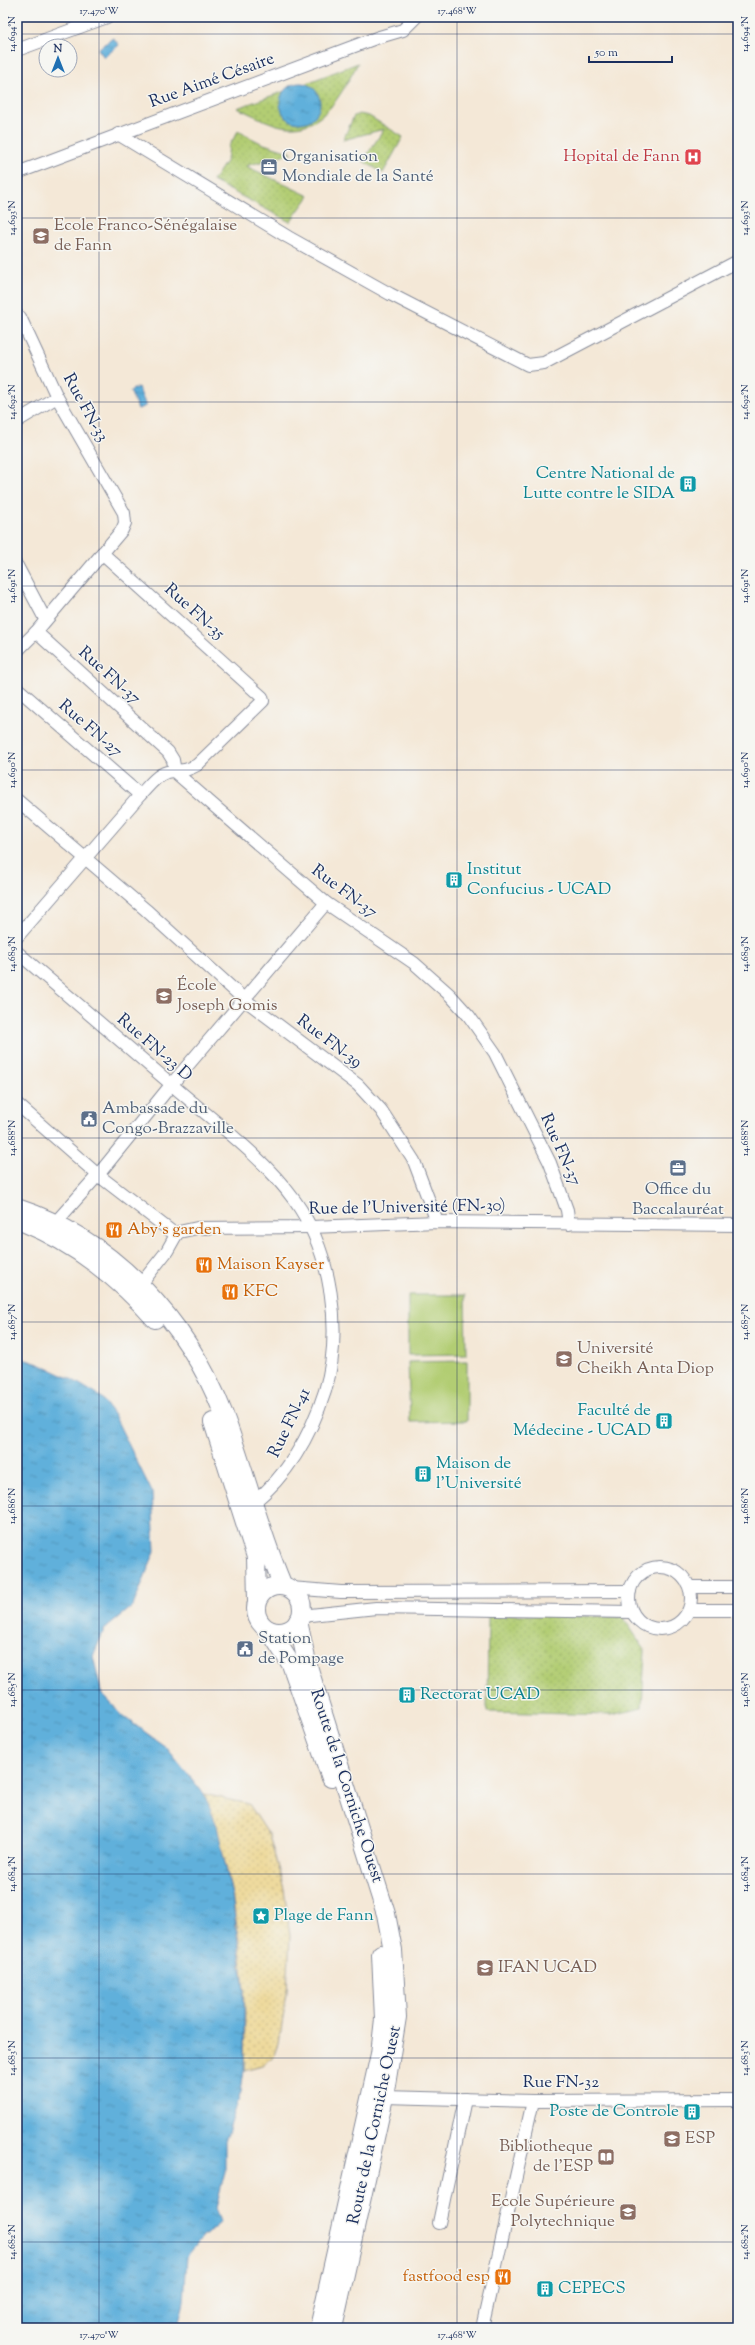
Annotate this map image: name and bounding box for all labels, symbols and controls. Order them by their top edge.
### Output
text: 17.470°W [79,4,119,19]
text: 17.468°W [437,4,477,19]
text: 14.694°N [5,16,20,52]
text: 14.694°N [738,16,753,52]
north arrow [38,38,78,78]
scale bar [589,38,672,64]
text: N [53,41,63,57]
text: 50 m [594,44,618,62]
street label: Rue Aimé Césaire [146,47,278,115]
place label: Organisation Mondiale de la Santé [282,145,434,189]
place label: Hopital de Fann [563,145,680,169]
hospital icon: Hopital de Fann [683,147,703,167]
office icon: Organisation Mondiale de la Santé [259,157,279,177]
text: 14.693°N [5,200,20,236]
text: 14.693°N [738,200,753,236]
place label: Ecole Franco-Sénégalaise de Fann [54,214,237,258]
school or university icon: Ecole Franco-Sénégalaise de Fann [31,226,51,246]
street label: Rue FN-33 [56,369,114,447]
text: 14.692°N [5,384,20,420]
text: 14.692°N [738,384,753,420]
place label: Centre National de Lutte contre le SIDA [523,462,675,506]
building icon: Centre National de Lutte contre le SIDA [678,474,698,494]
text: 14.691°N [5,569,20,603]
text: 14.691°N [738,569,753,603]
street label: Rue FN-35 [158,578,230,646]
street label: Rue FN-37 [72,641,146,711]
street label: Rue FN-27 [53,694,128,764]
text: 14.690°N [5,752,20,788]
text: 14.690°N [738,752,753,788]
place label: Institut Confucius - UCAD [467,858,611,902]
street label: Rue FN-37 [306,859,382,925]
building icon: Institut Confucius - UCAD [444,870,464,890]
text: 14.689°N [5,936,20,972]
text: 14.689°N [738,936,753,972]
place label: École Joseph Gomis [176,974,278,1018]
school or university icon: École Joseph Gomis [154,986,174,1006]
street label: Rue FN-23 D [111,1008,197,1088]
street label: Rue FN-39 [291,1009,367,1075]
place label: Ambassade du Congo-Brazzaville [102,1097,234,1141]
public building icon: Ambassade du Congo-Brazzaville [79,1109,99,1129]
street label: Rue FN-37 [533,1110,587,1190]
text: 14.688°N [5,1120,20,1156]
text: 14.688°N [738,1120,753,1156]
office icon: Office du Baccalauréat [668,1158,688,1178]
place label: Office du Baccalauréat [632,1178,724,1222]
street label: Rue de l'Université (FN-30) [308,1194,506,1222]
place label: Aby's garden [127,1218,222,1242]
restaurant icon: Aby's garden [104,1220,124,1240]
place label: Maison Kayser [217,1253,325,1277]
restaurant icon: Maison Kayser [194,1255,214,1275]
place label: KFC [243,1280,278,1304]
restaurant icon: KFC [220,1282,240,1302]
text: 14.687°N [5,1304,20,1340]
text: 14.687°N [738,1304,753,1340]
place label: Université Cheikh Anta Diop [577,1337,714,1381]
school or university icon: Université Cheikh Anta Diop [554,1349,574,1369]
street label: Rue FN-41 [263,1384,317,1462]
place label: Faculté de Médecine - UCAD [513,1399,651,1443]
building icon: Faculté de Médecine - UCAD [654,1411,674,1431]
place label: Maison de l'Université [436,1452,522,1496]
building icon: Maison de l'Université [413,1464,433,1484]
text: 14.686°N [5,1488,20,1524]
text: 14.686°N [738,1488,753,1524]
place label: Station de Pompage [258,1627,344,1671]
public building icon: Station de Pompage [235,1639,255,1659]
text: 14.685°N [5,1673,20,1707]
text: 14.685°N [738,1673,753,1707]
place label: Rectorat UCAD [420,1683,540,1707]
building icon: Rectorat UCAD [397,1685,417,1705]
street label: Route de la Corniche Ouest [303,1686,389,1886]
text: 14.684°N [5,1856,20,1892]
text: 14.684°N [738,1856,753,1892]
place label: Plage de Fann [274,1904,374,1928]
place icon: Plage de Fann [251,1906,271,1926]
place label: IFAN UCAD [498,1956,597,1980]
school or university icon: IFAN UCAD [475,1958,495,1978]
street label: Route de la Corniche Ouest [342,2023,408,2227]
text: 14.683°N [5,2040,20,2076]
text: 14.683°N [738,2040,753,2076]
street label: Rue FN-32 [523,2071,599,2095]
place label: Poste de Controle [550,2100,679,2124]
building icon: Poste de Controle [682,2102,702,2122]
place label: ESP [685,2127,715,2151]
school or university icon: ESP [662,2129,682,2149]
place label: Bibliotheque de l'ESP [499,2135,593,2179]
library icon: Bibliotheque de l'ESP [596,2147,616,2167]
place label: Ecole Supérieure Polytechnique [491,2190,615,2234]
school or university icon: Ecole Supérieure Polytechnique [618,2202,638,2222]
text: 14.682°N [5,2224,20,2260]
text: 14.682°N [738,2224,753,2260]
place label: fastfood esp [402,2265,490,2289]
restaurant icon: fastfood esp [493,2267,513,2287]
place label: CEPECS [558,2277,626,2301]
building icon: CEPECS [535,2279,555,2299]
text: 17.470°W [79,2328,119,2343]
text: 17.468°W [437,2328,477,2343]

